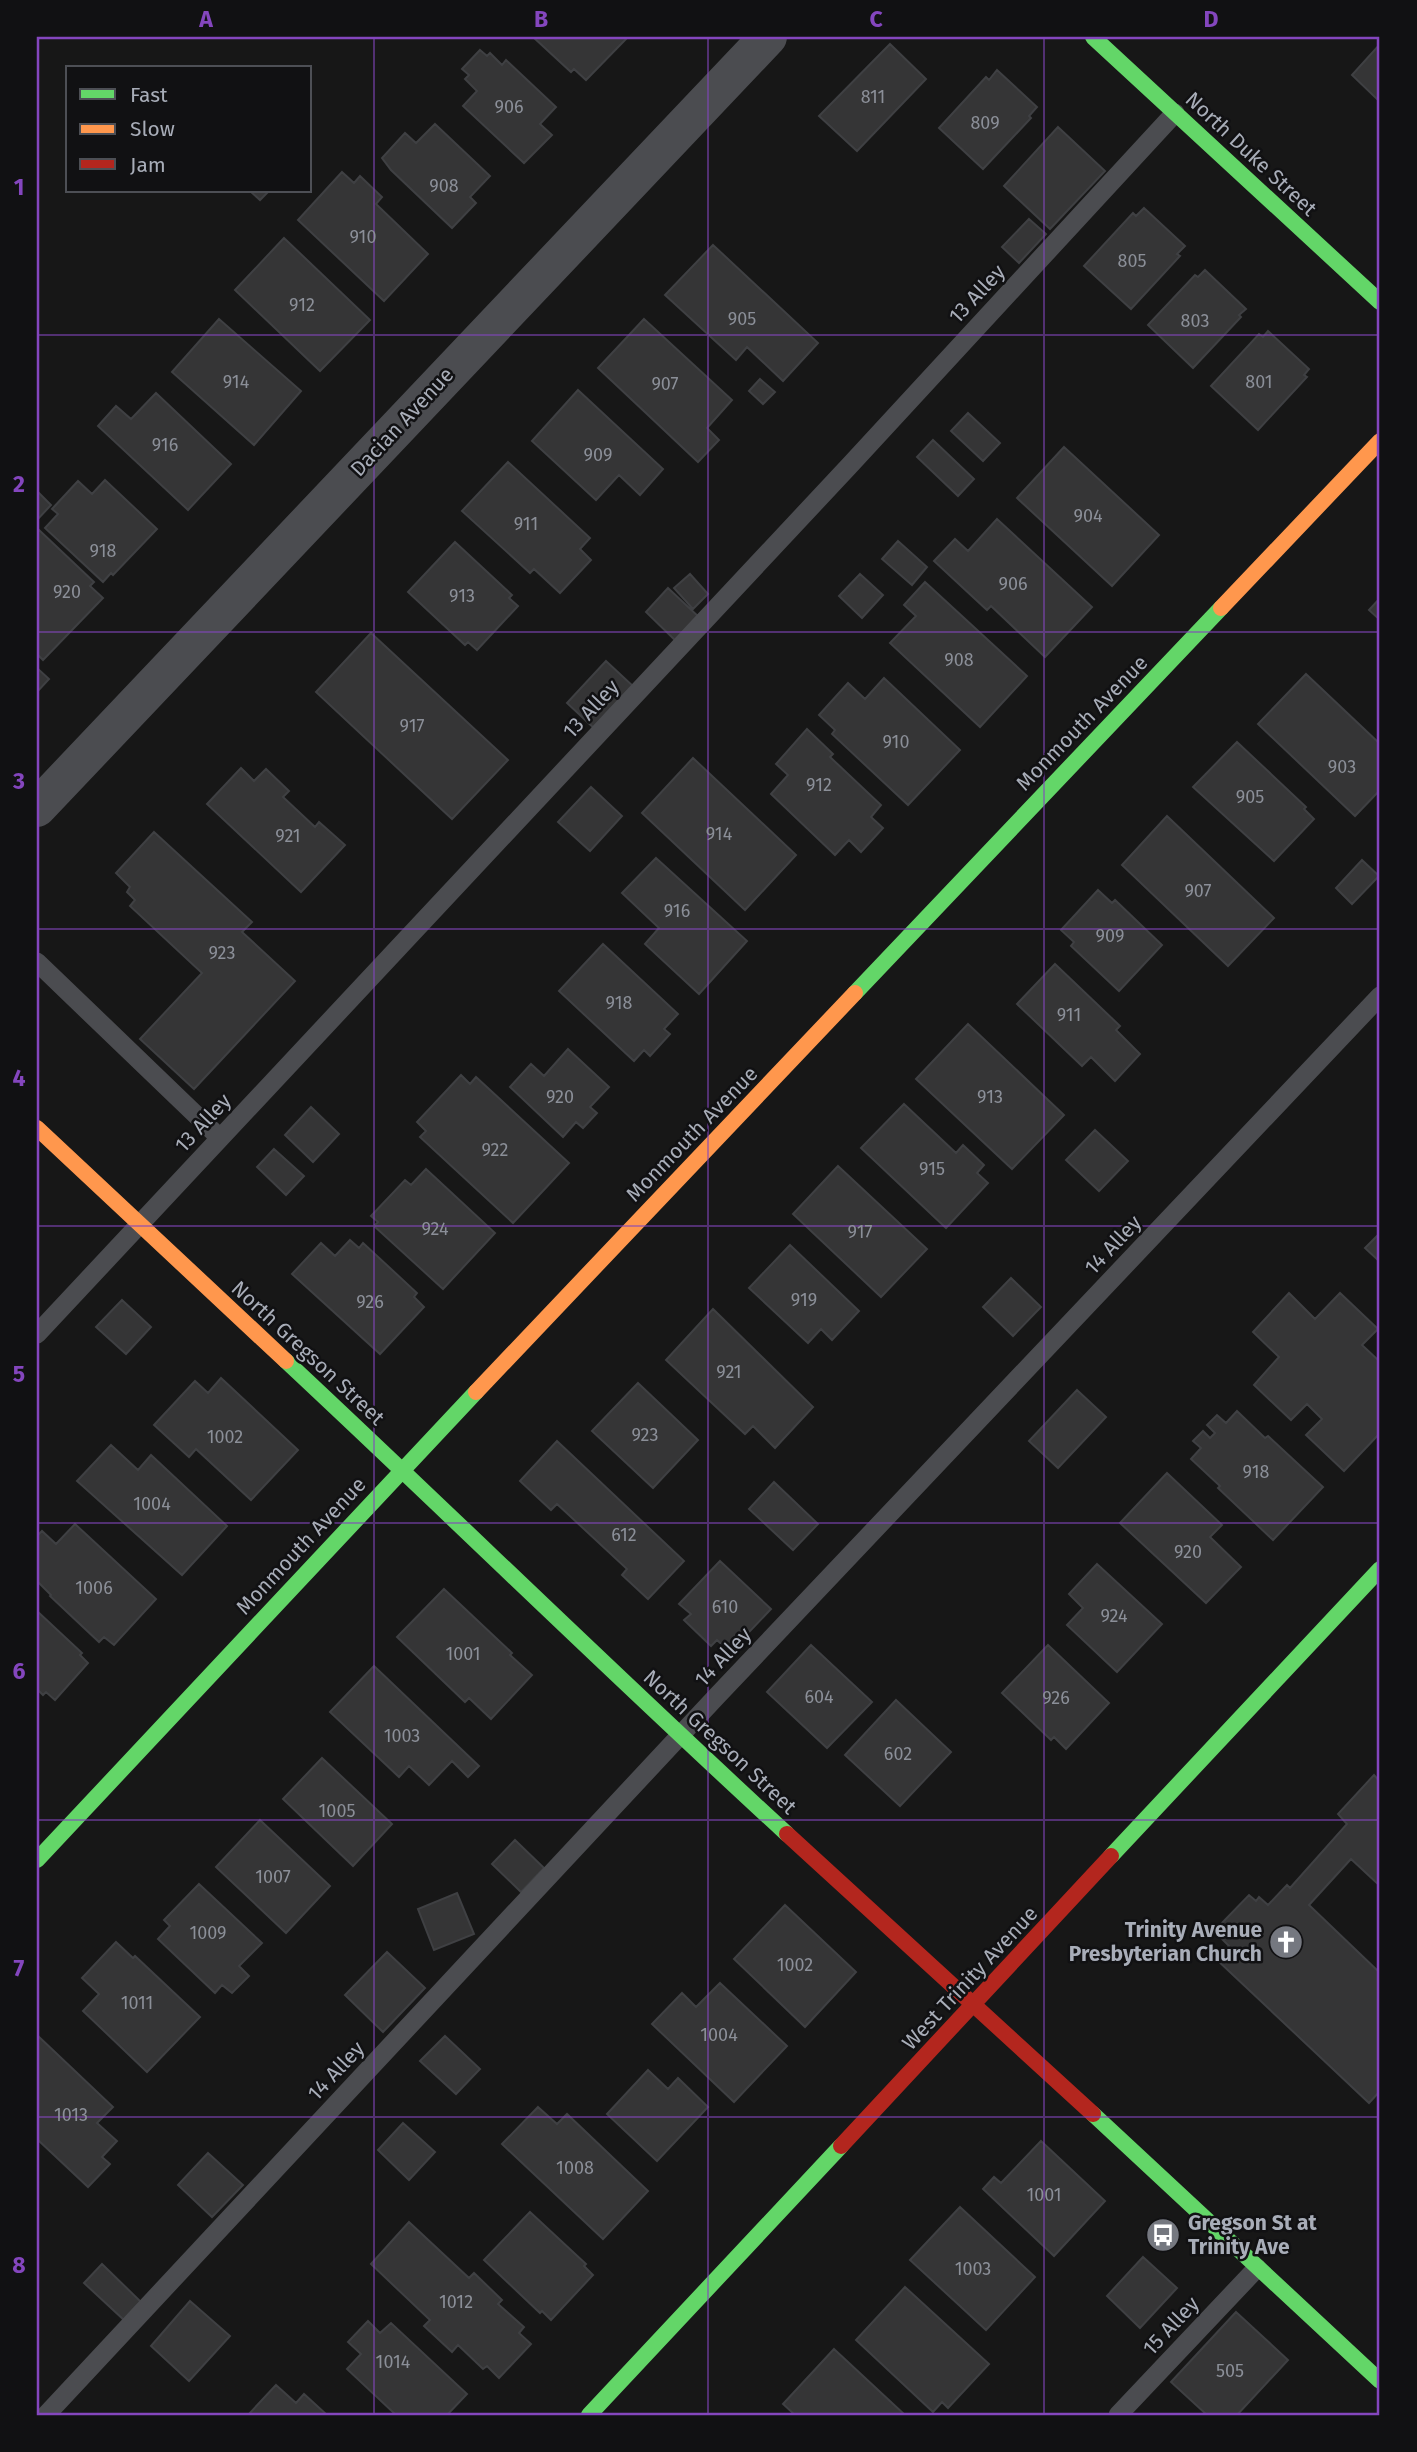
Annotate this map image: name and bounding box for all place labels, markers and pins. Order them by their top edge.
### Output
place label: Trinity Avenue Presbyterian Church [1069,1917,1262,1967]
church icon: Trinity Avenue Presbyterian Church [1267,1923,1305,1961]
place label: Gregson St at Trinity Ave [1188,2210,1317,2260]
bus stop icon: Gregson St at Trinity Ave [1144,2216,1182,2254]

